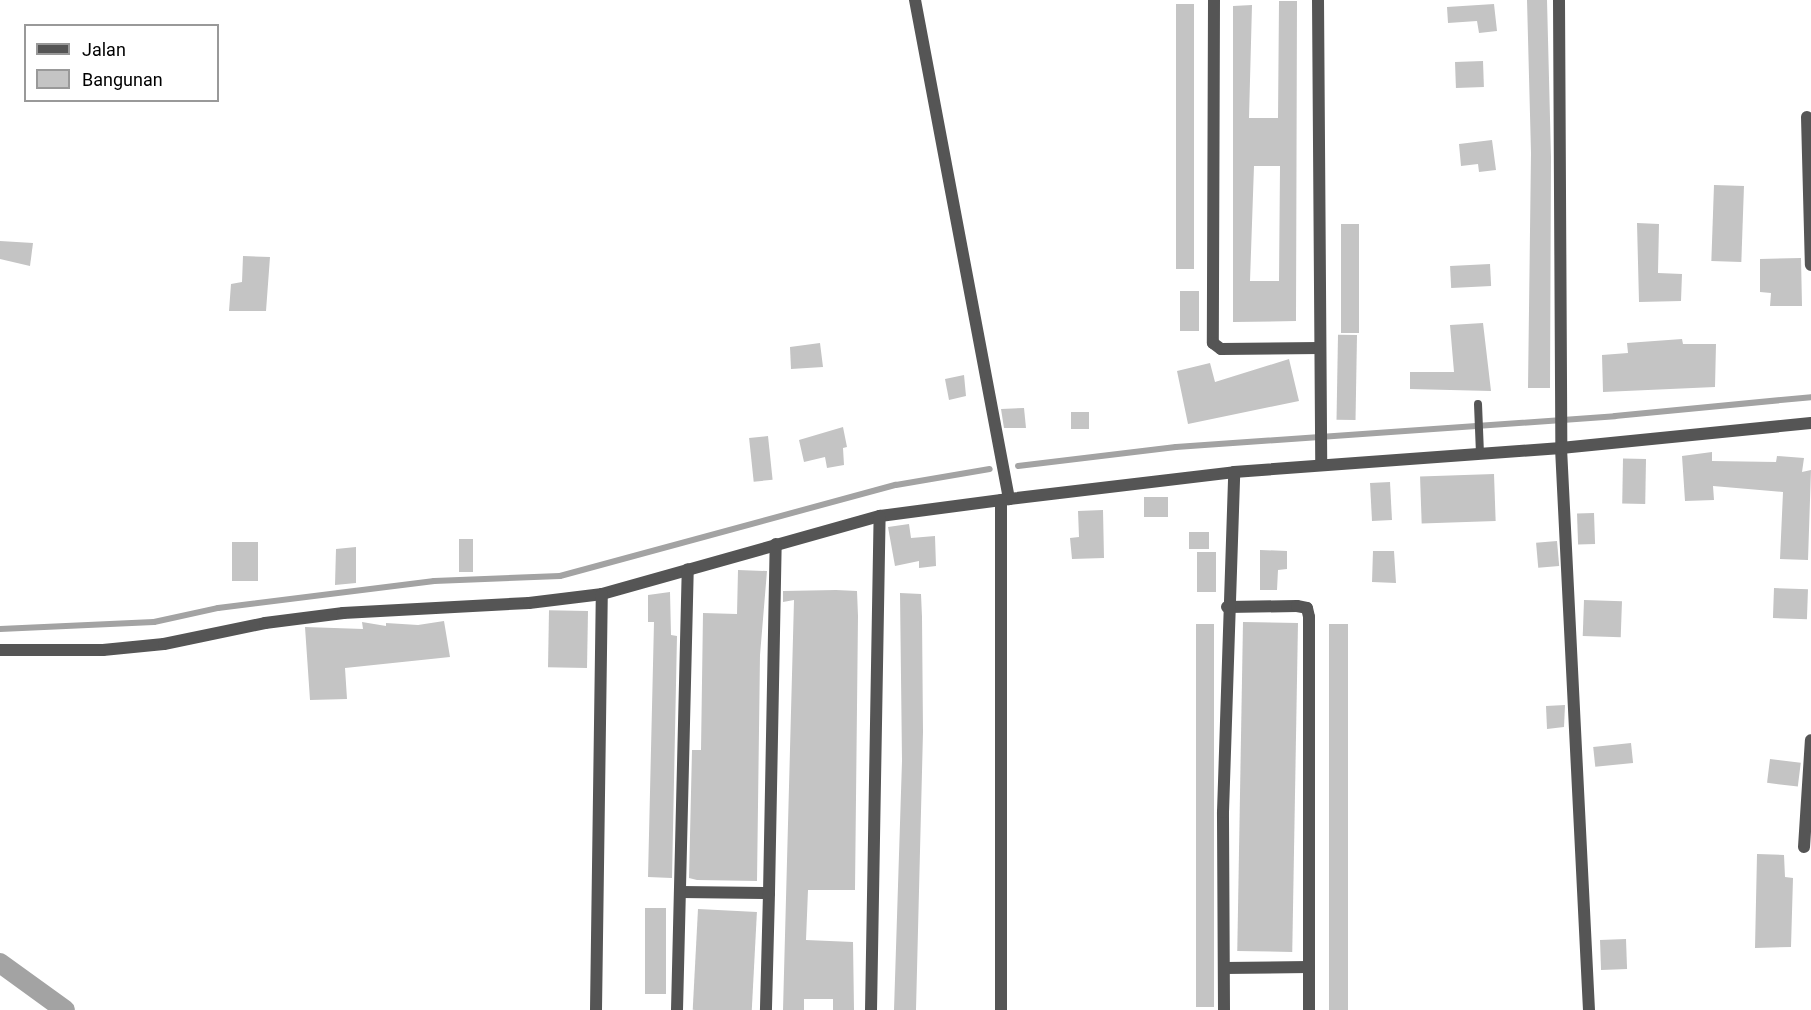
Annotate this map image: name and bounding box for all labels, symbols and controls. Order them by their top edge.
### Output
legend [24,24,219,102]
text: Jalan [82,39,126,60]
text: Bangunan [82,69,163,90]

